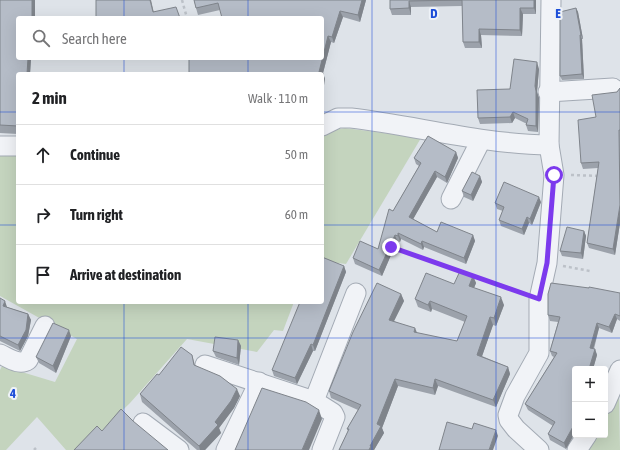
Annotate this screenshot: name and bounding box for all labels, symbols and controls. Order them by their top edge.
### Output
text: D [430,6,438,21]
text: E [555,6,561,21]
search box [16,16,324,60]
icon: search [30,27,52,49]
text: Search here [62,30,127,47]
text: 2 min [32,88,67,108]
text: Walk · 110 m [248,91,308,106]
icon: ahead [32,144,54,166]
text: Continue [70,146,120,163]
text: 50 m [285,147,308,162]
route start [545,166,563,184]
icon: right [32,204,54,226]
text: Turn right [70,206,123,223]
text: 60 m [285,207,308,222]
route end [382,238,400,256]
icon: arrive [32,264,54,286]
text: Arrive at destination [70,266,181,283]
map controls [572,366,608,438]
button: + [572,366,608,402]
text: 4 [9,386,16,401]
button: − [572,402,608,438]

